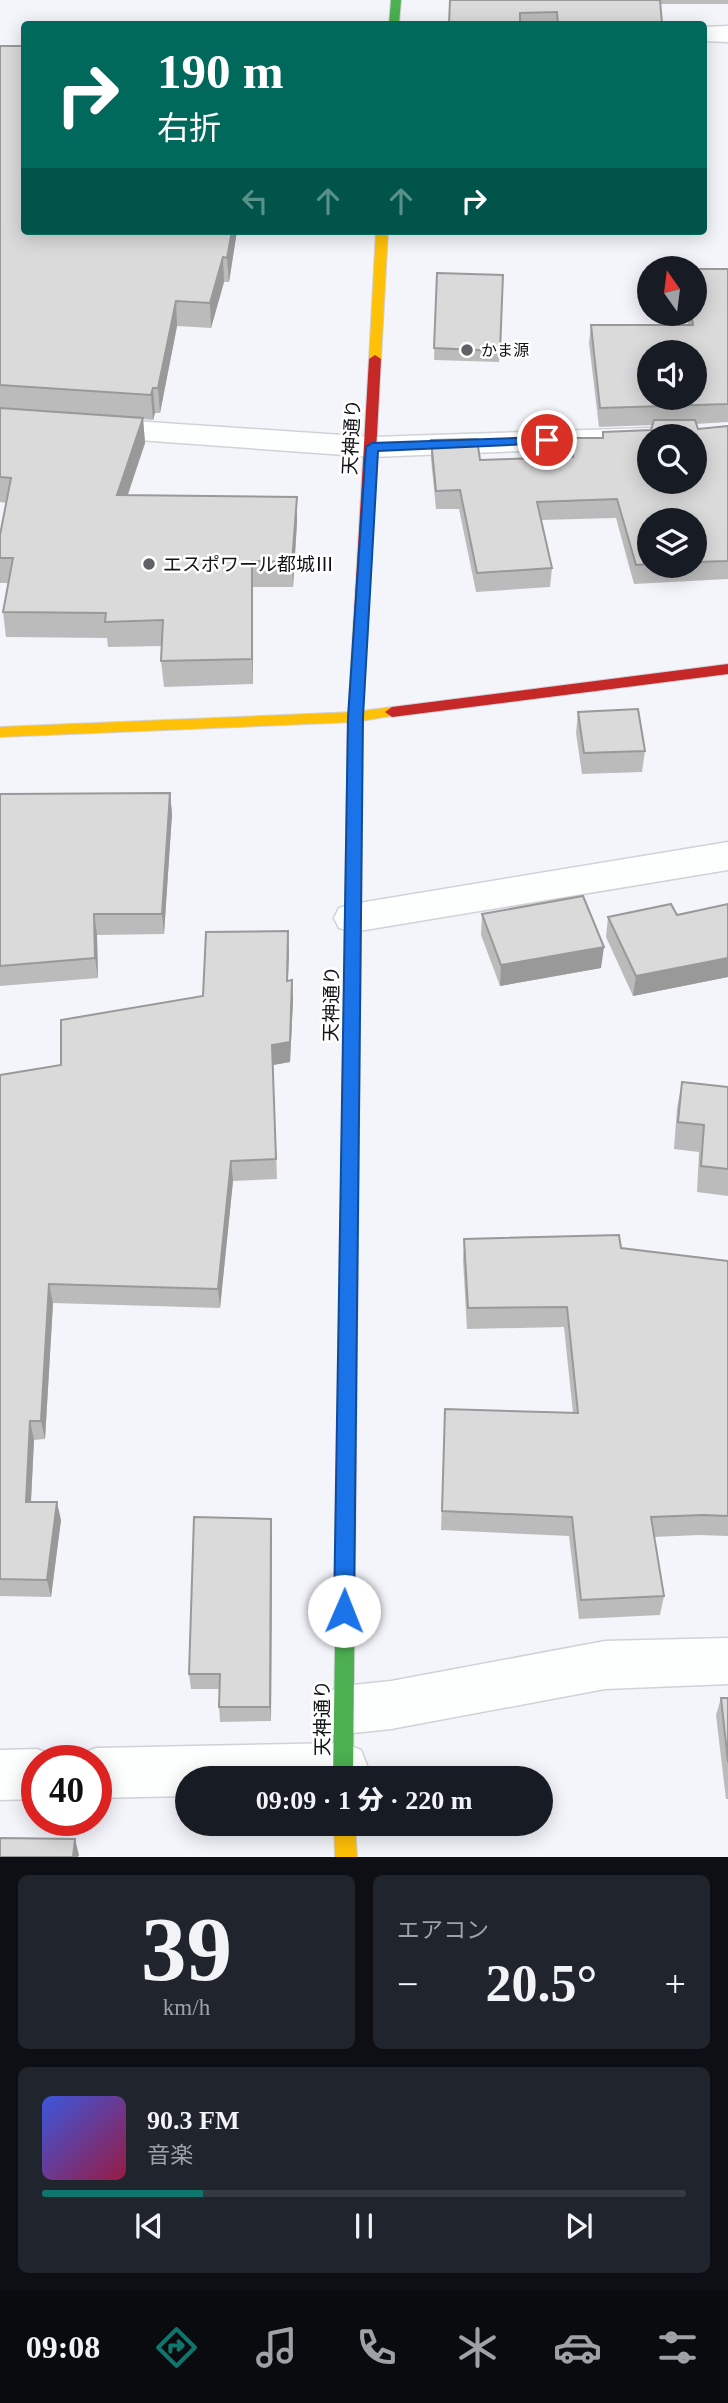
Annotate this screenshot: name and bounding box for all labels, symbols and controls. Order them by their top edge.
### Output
text: 190 m [157,44,284,99]
icon: right [42,49,133,140]
text: 右折 [157,110,221,146]
icon: left [236,182,274,220]
icon: ahead [309,182,347,220]
icon: ahead [382,182,420,220]
icon: right [455,182,493,220]
north arrow [637,256,707,326]
map controls [637,256,707,578]
button: sound [637,340,707,410]
marker: かま源 [459,342,475,358]
place label: かま源 [481,342,529,359]
street label: 天神通り [339,399,364,476]
pin [517,410,577,470]
icon: arrive [528,421,566,459]
button: search [637,424,707,494]
button: layers [637,508,707,578]
place label: エスポワール都城Ⅲ [163,554,334,575]
marker: エスポワール都城Ⅲ [141,556,157,572]
street label: 天神通り [320,966,343,1042]
position arrow [307,1574,381,1648]
street label: 天神通り [312,1680,333,1756]
speed limit sign: 40 [21,1745,112,1836]
text: 09:09 · 1 分 · 220 m [256,1786,472,1815]
text: 39 [141,1899,232,2000]
text: エアコン [397,1918,489,1943]
text: 20.5° [486,1955,597,2012]
text: − [397,1963,418,2005]
text: + [665,1963,686,2005]
text: km/h [163,1995,210,2020]
text: 90.3 FM [147,2106,239,2135]
text: 音楽 [147,2143,193,2168]
icon: previous [130,2207,168,2245]
icon: pause [345,2207,383,2245]
icon: next [560,2207,598,2245]
icon: directions [152,2323,201,2372]
icon: music [252,2323,301,2372]
icon: phone [352,2323,401,2372]
icon: climate [453,2323,502,2372]
icon: car [553,2323,602,2372]
icon: filters [653,2323,702,2372]
text: 09:08 [26,2329,100,2365]

